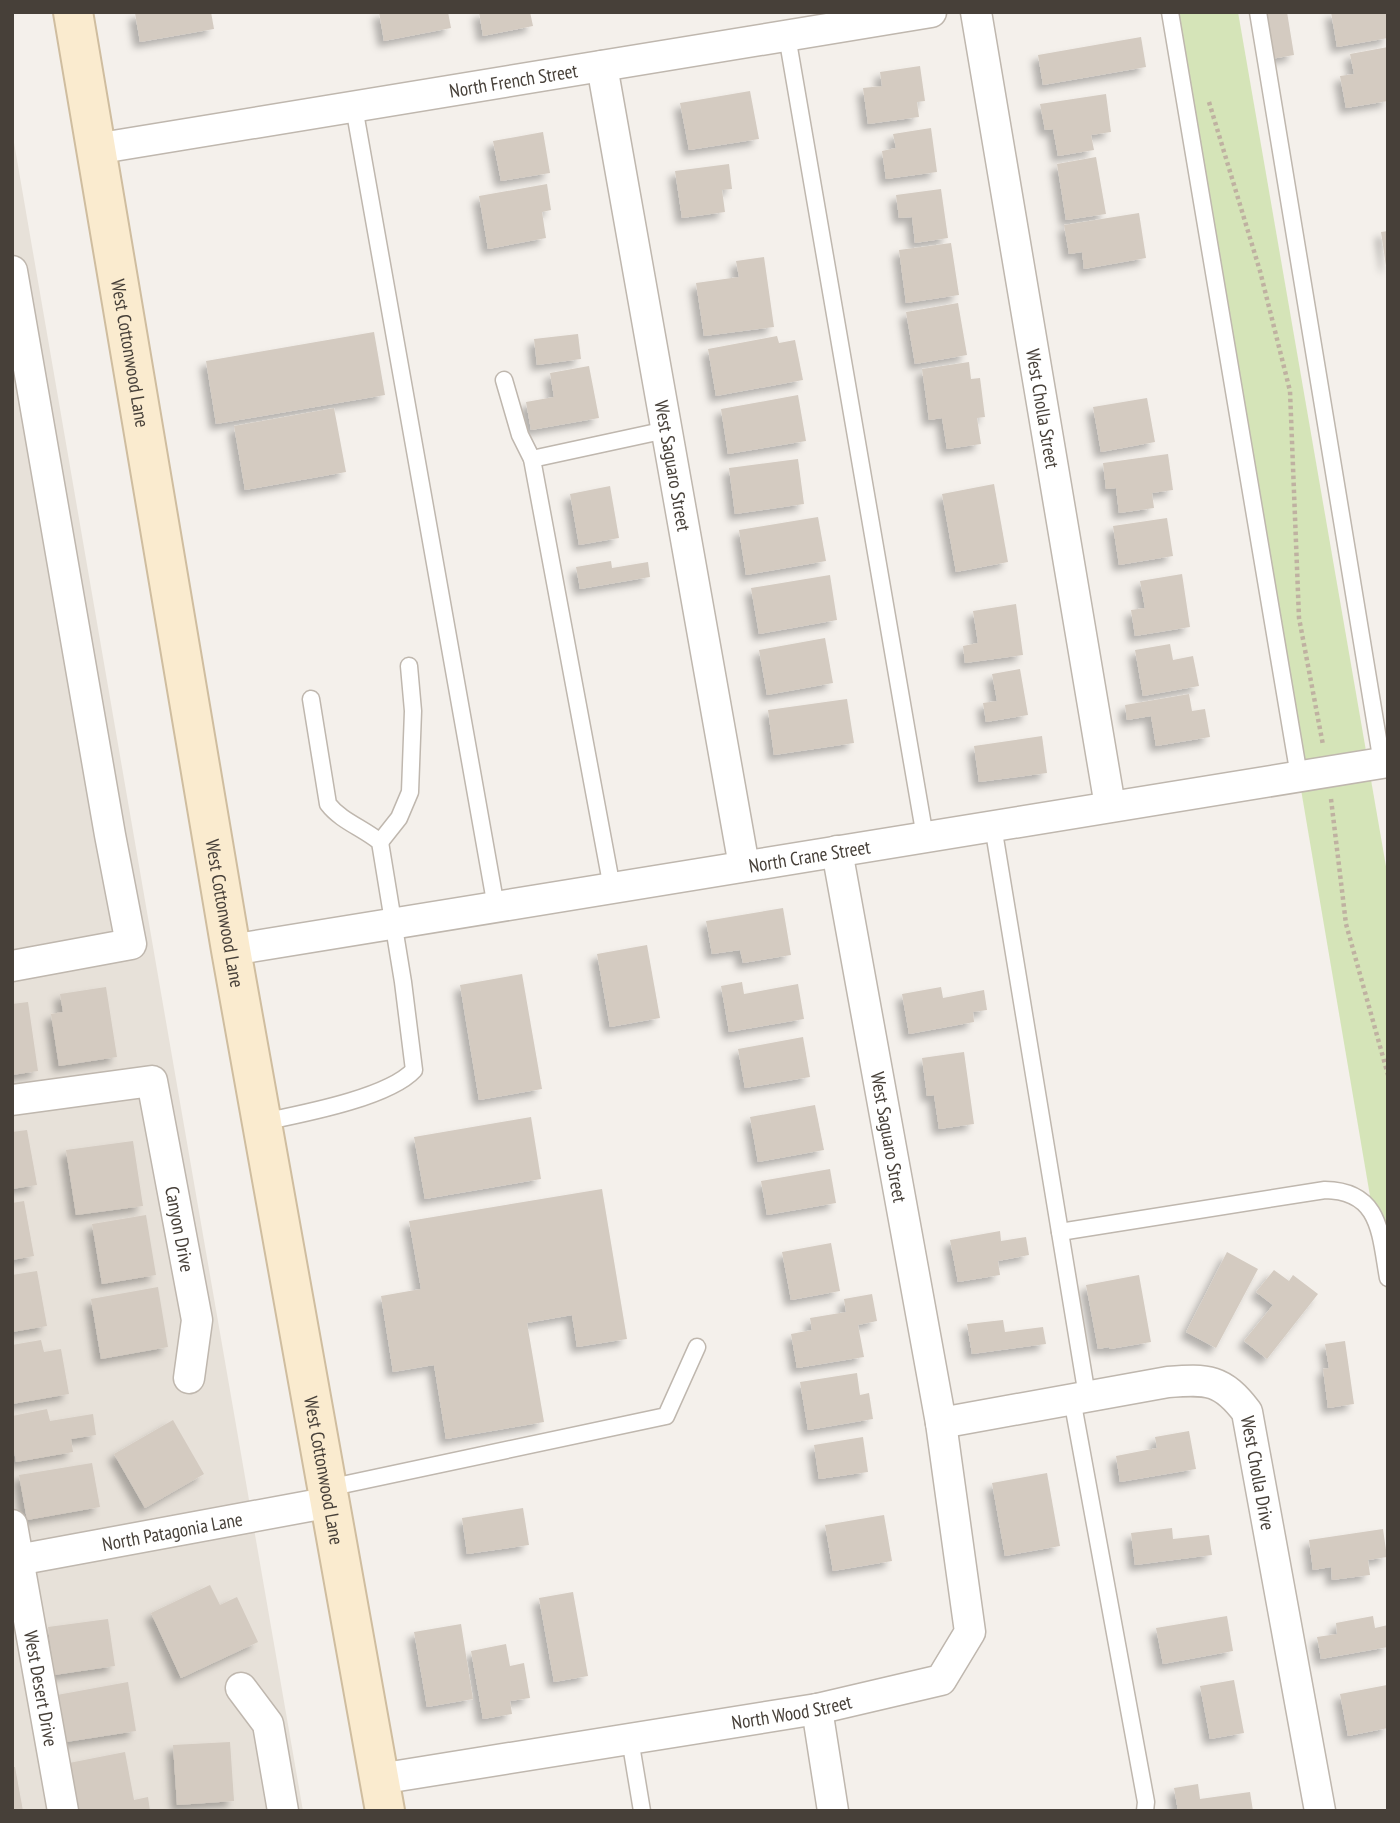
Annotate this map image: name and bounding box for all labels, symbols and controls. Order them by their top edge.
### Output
street label: North French Street [448,58,580,103]
street label: West Cottonwood Lane [106,277,155,429]
street label: West Cholla Street [1021,347,1065,471]
street label: West Saguaro Street [650,399,696,534]
street label: North Crane Street [747,834,873,878]
street label: West Cottonwood Lane [201,837,249,990]
street label: West Saguaro Street [866,1070,912,1205]
street label: Canyon Drive [160,1184,200,1274]
street label: West Cottonwood Lane [299,1395,349,1547]
street label: West Cholla Drive [1236,1414,1280,1532]
street label: North Patagonia Lane [100,1507,245,1556]
street label: West Desert Drive [19,1629,63,1748]
street label: North Wood Street [730,1689,855,1734]

